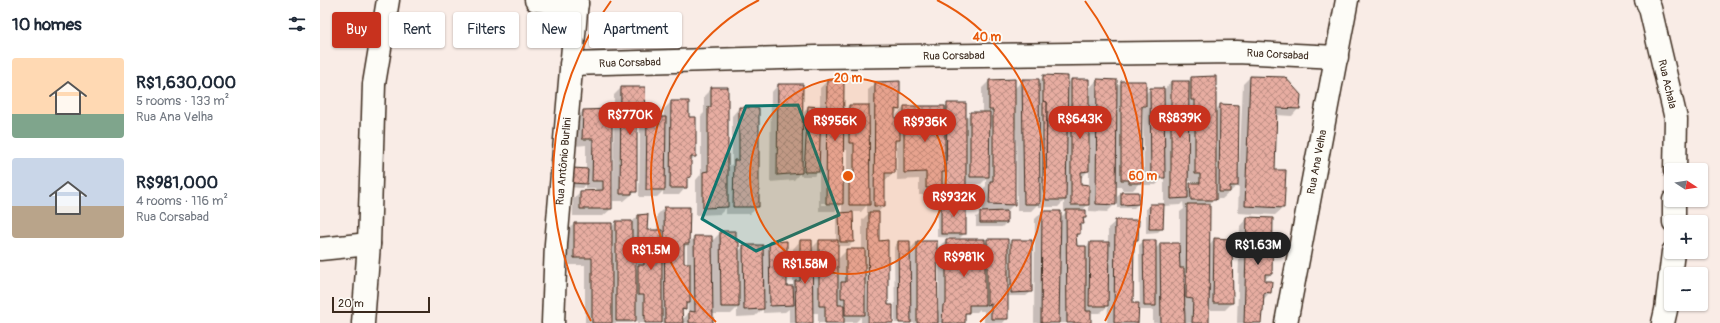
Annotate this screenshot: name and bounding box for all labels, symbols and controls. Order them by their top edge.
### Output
chip: Buy [332,12,381,48]
chip: Rent [389,12,445,48]
chip: Filters [453,12,519,48]
chip: New [527,12,581,48]
chip: Apartment [589,12,682,48]
icon: filters [286,13,308,35]
text: 10 homes [12,14,82,35]
text: 40 m [972,30,1002,45]
street label: Rua Corsabad [1247,46,1309,62]
street label: Rua Corsabad [923,48,985,62]
street label: Rua Corsabad [599,55,661,70]
street label: Rua Achala [1656,58,1680,110]
text: 20 m [834,71,862,86]
text: R$1,630,000 [136,72,236,93]
icon: home [44,74,92,122]
text: 5 rooms · 133 m² [136,93,229,109]
pin: R$770K [597,102,663,136]
pin: R$839K [1147,105,1213,139]
pin: R$643K [1047,106,1113,140]
text: R$770K [607,107,653,123]
pin: R$956K [802,108,868,142]
text: Rua Ana Velha [136,109,213,125]
pin: R$936K [892,109,958,143]
text: R$839K [1159,110,1201,126]
text: R$643K [1058,111,1102,127]
text: R$956K [813,113,857,129]
text: R$936K [903,114,947,130]
street label: Rua Antônio Burlini [553,117,573,206]
street label: Rua Ana Velha [1304,129,1329,195]
north arrow [1664,163,1708,207]
map controls [1664,163,1708,311]
centre of rings [841,169,855,183]
text: 60 m [1129,169,1158,184]
text: R$981,000 [136,172,218,193]
icon: home [44,174,92,222]
pin: R$932K [921,184,987,218]
text: R$932K [932,189,976,205]
text: 4 rooms · 116 m² [136,193,228,209]
text: Rua Corsabad [136,209,209,225]
button: + [1664,215,1708,259]
pin: R$1.63M [1221,232,1295,266]
pin: R$1.5M [618,237,684,271]
text: R$1.63M [1235,237,1281,253]
text: R$1.5M [632,242,670,258]
pin: R$981K [931,244,997,278]
text: R$981K [944,249,984,265]
pin: R$1.58M [768,251,842,285]
text: R$1.58M [782,256,828,272]
button: − [1664,267,1708,311]
scale bar [332,295,430,314]
text: 20 m [338,297,364,310]

